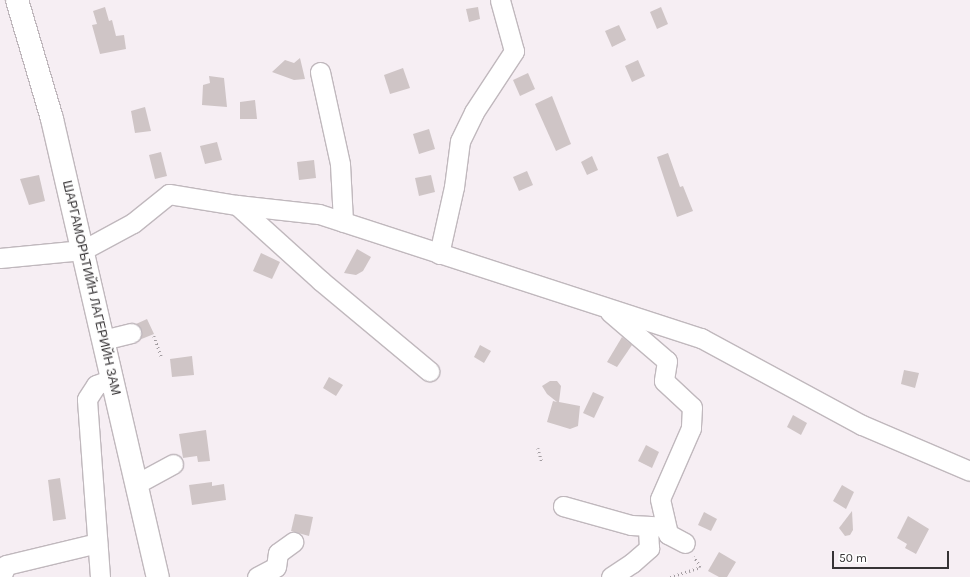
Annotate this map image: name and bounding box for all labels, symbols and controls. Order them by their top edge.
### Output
street label: ШАРГАМОРЬТИЙН ЛАГЕРИЙН ЗАМ [59,179,123,397]
scale bar [834,543,951,569]
text: 50 m [839,551,867,565]

